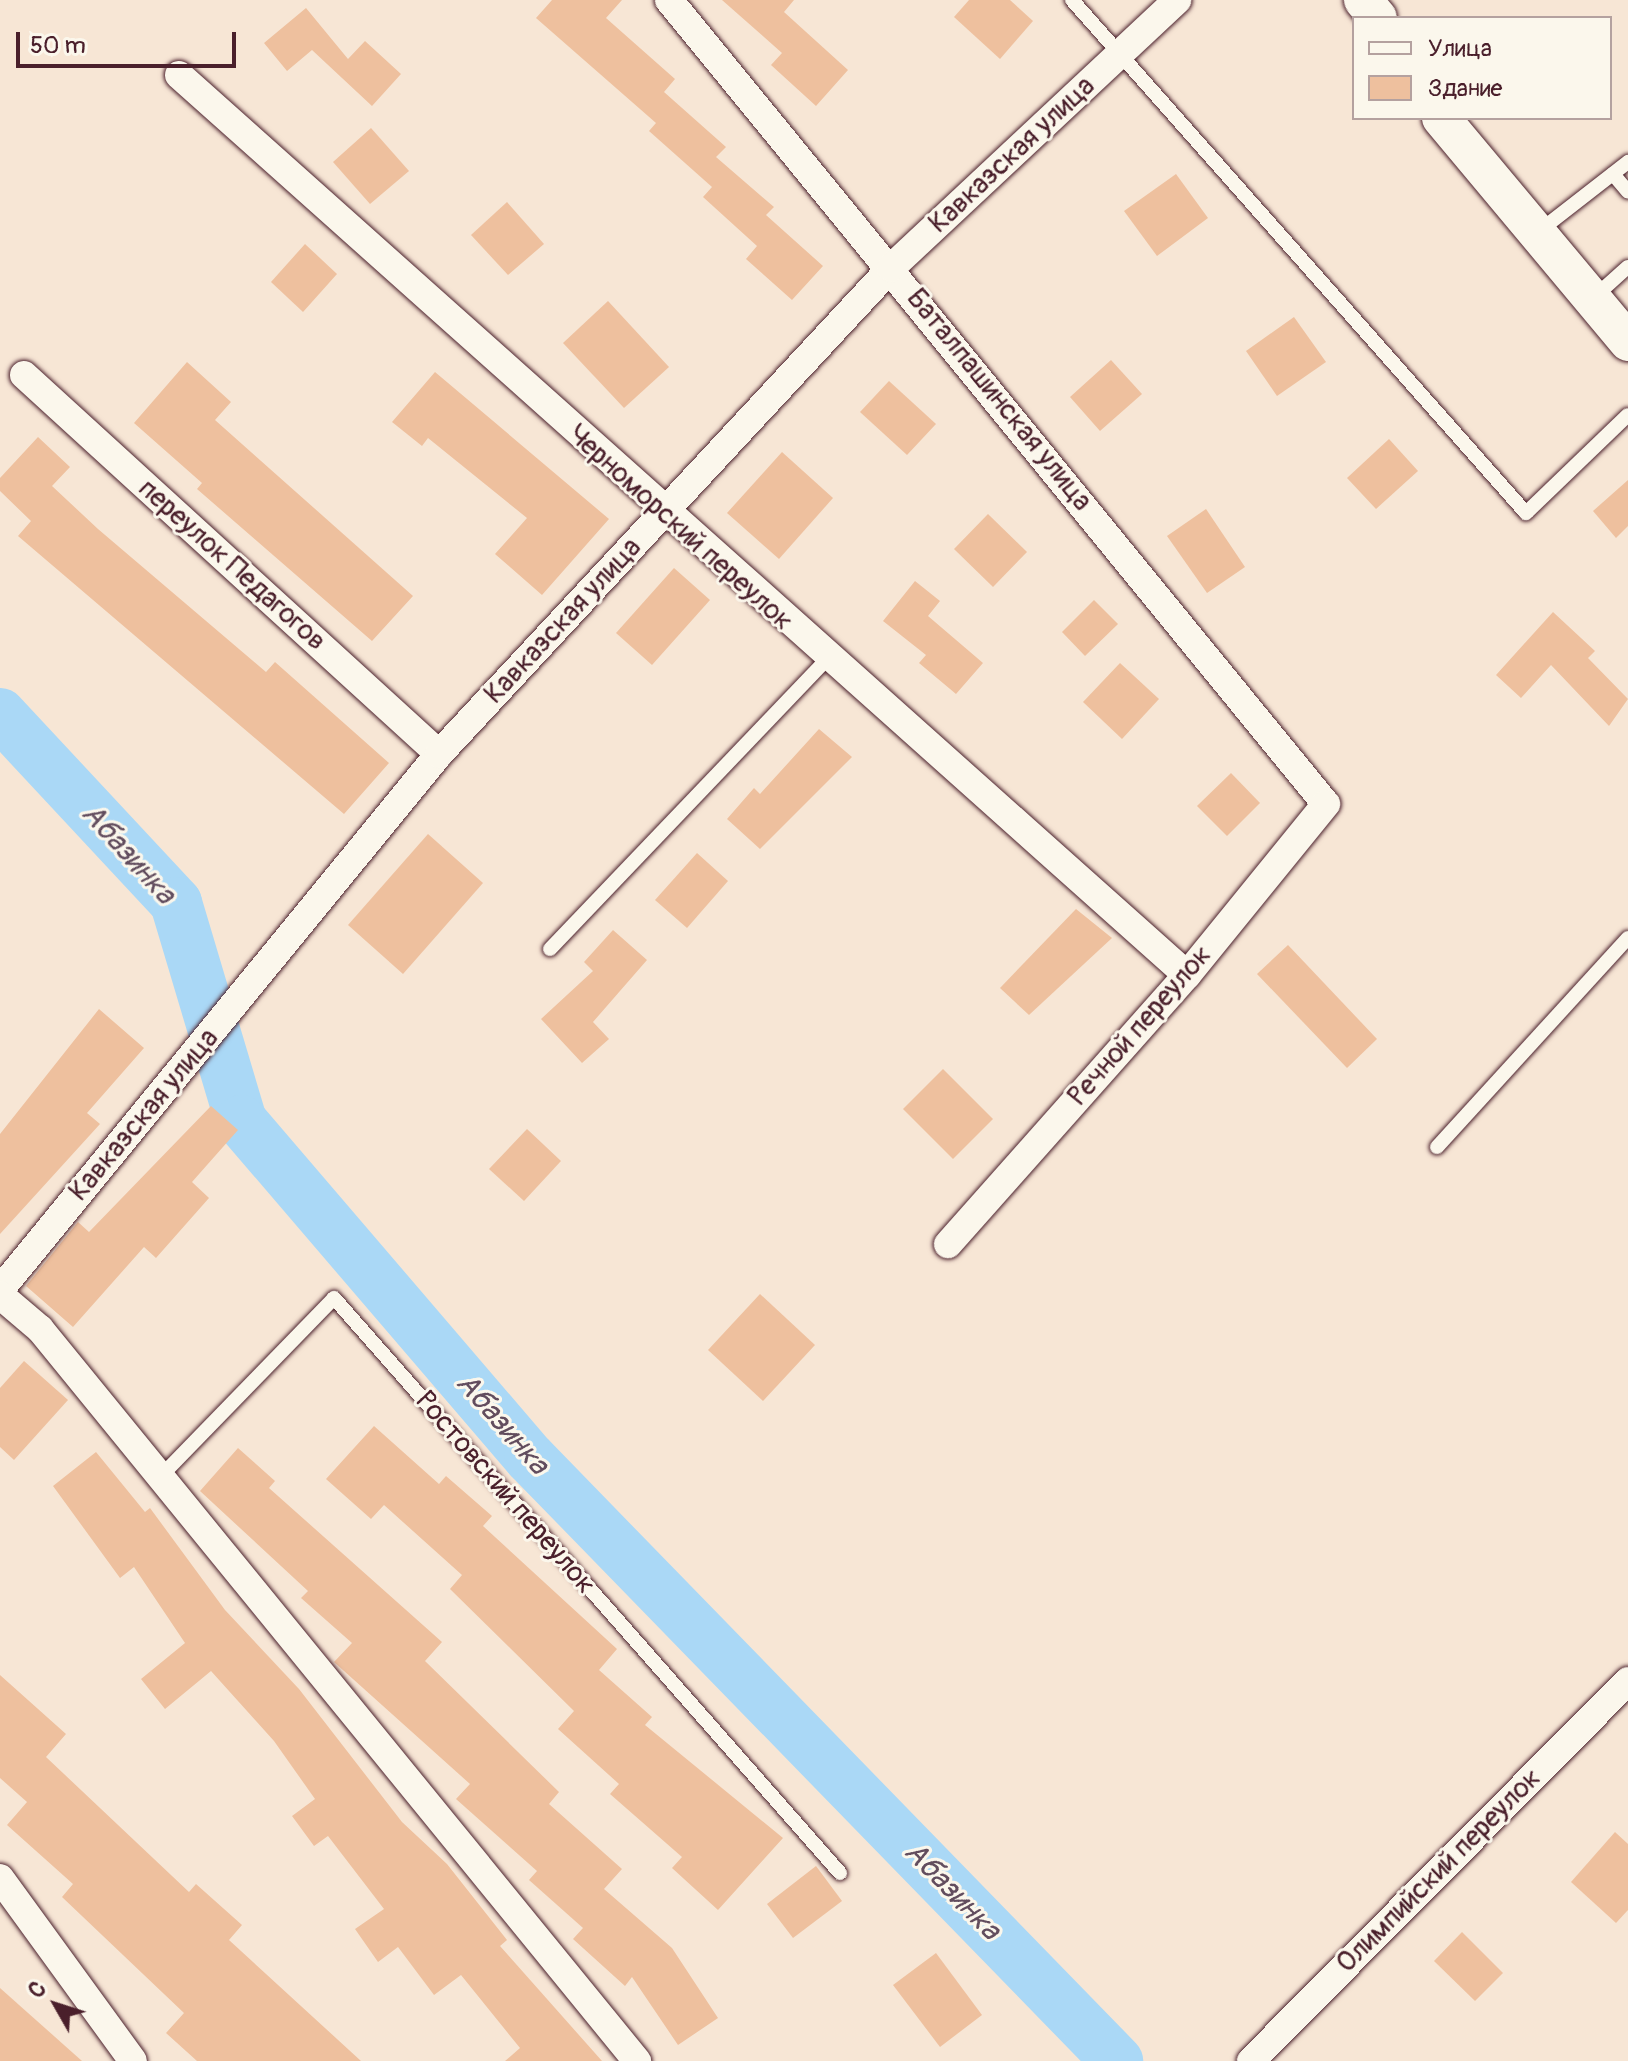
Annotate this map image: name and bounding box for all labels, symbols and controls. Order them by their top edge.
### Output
scale bar [20,16,240,66]
legend [1352,16,1612,120]
text: 50 m [30,31,86,60]
text: Улица [1428,34,1492,63]
street label: Кавказская улица [922,70,1102,240]
text: Здание [1428,74,1502,103]
street label: Баталпашинская улица [899,282,1099,518]
street label: Черноморский переулок [560,418,800,638]
street label: переулок Педагогов [131,472,333,658]
street label: Кавказская улица [478,531,648,711]
water label: Абазинка [74,796,182,912]
street label: Речной переулок [1061,939,1219,1113]
street label: Кавказская улица [62,1022,226,1208]
water label: Абазинка [448,1366,556,1482]
street label: Ростовский переулок [408,1385,602,1601]
street label: Олимпийский переулок [1330,1762,1548,1980]
water label: Абазинка [896,1834,1008,1948]
north arrow [16,1965,96,2045]
text: С [22,1976,52,2004]

